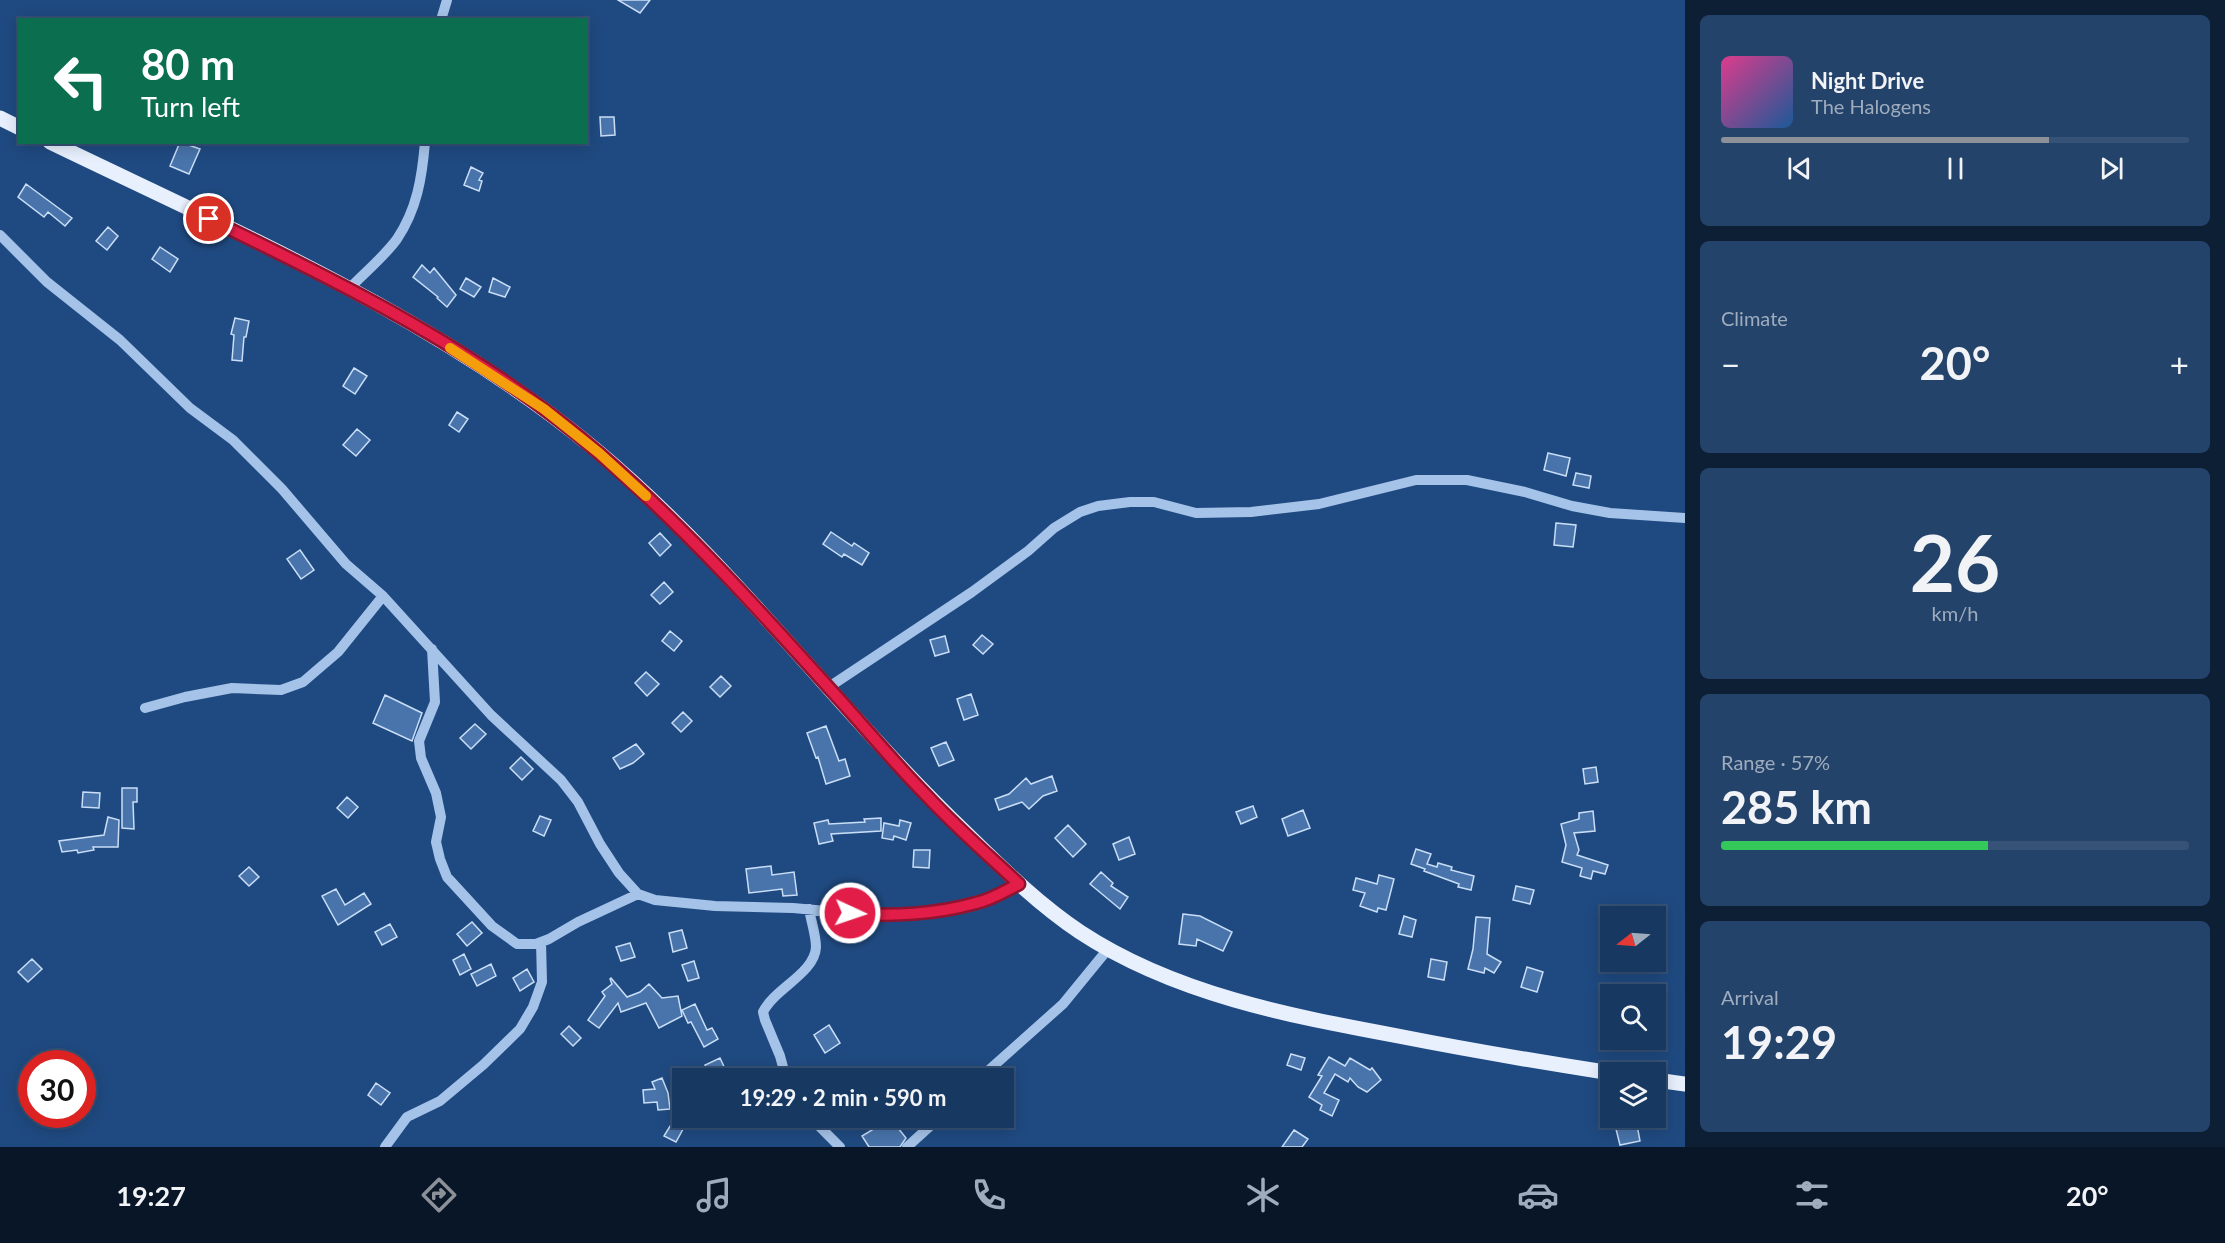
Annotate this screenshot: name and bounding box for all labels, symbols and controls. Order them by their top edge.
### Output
text: 80 m [141,39,235,89]
icon: left [42,42,120,120]
text: Night Drive [1811,67,1924,94]
text: Turn left [141,90,240,123]
text: The Halogens [1811,94,1931,118]
icon: previous [1783,152,1816,185]
icon: pause [1939,152,1972,185]
icon: next [2095,152,2128,185]
pin [183,193,234,244]
icon: arrive [192,202,225,235]
text: Climate [1721,306,1788,330]
text: 20° [1920,336,1990,390]
text: − [1721,344,1740,384]
text: + [2170,344,2189,384]
text: 26 [1910,515,2000,609]
text: km/h [1932,601,1978,625]
text: Range · 57% [1721,750,1830,774]
text: 285 km [1721,780,1872,834]
position arrow [818,881,882,945]
north arrow [1600,906,1666,972]
map controls [1600,906,1666,1128]
button: search [1600,984,1666,1050]
text: Arrival [1721,985,1779,1009]
text: 19:29 [1721,1015,1837,1069]
speed limit sign: 30 [18,1050,96,1128]
button: layers [1600,1062,1666,1128]
text: 19:29 · 2 min · 590 m [740,1084,946,1111]
icon: directions [418,1174,460,1216]
icon: music [693,1174,735,1216]
icon: phone [968,1174,1010,1216]
icon: climate [1242,1174,1284,1216]
icon: car [1517,1174,1559,1216]
icon: filters [1791,1174,1833,1216]
text: 19:27 [116,1179,186,1212]
text: 20° [2066,1179,2109,1212]

